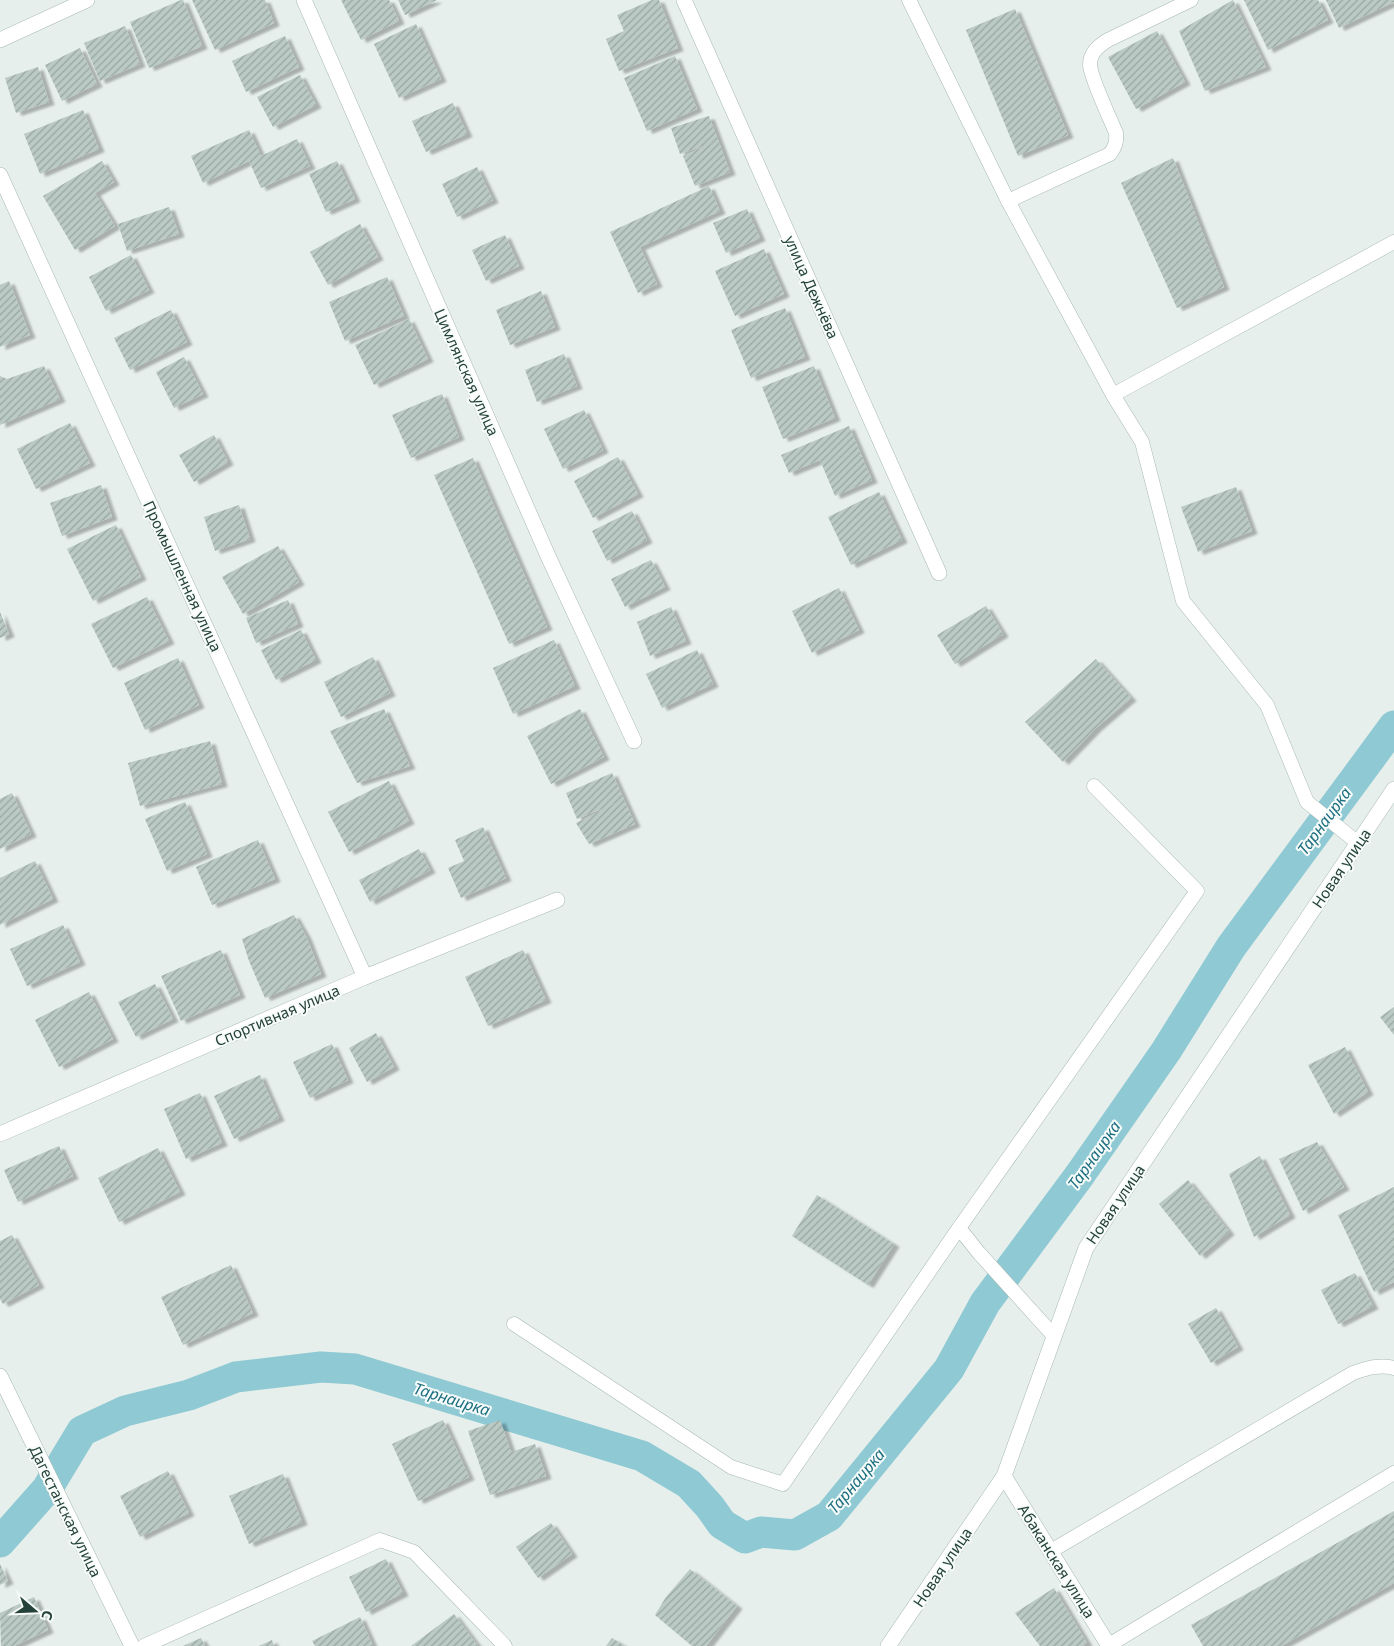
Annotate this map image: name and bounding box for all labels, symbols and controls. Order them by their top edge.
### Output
street label: улица Дежнёва [780,232,844,342]
street label: Цимлянская улица [430,305,504,439]
street label: Промышленная улица [139,497,227,655]
water label: Тарнаирка [1292,783,1356,859]
street label: Новая улица [1307,824,1375,912]
street label: Спортивная улица [211,980,343,1050]
water label: Тарнаирка [1062,1116,1126,1194]
street label: Новая улица [1081,1160,1149,1248]
water label: Тарнаирка [411,1377,493,1421]
street label: Дагестанская улица [25,1442,107,1580]
water label: Тарнаирка [822,1444,890,1518]
street label: Абаканская улица [1014,1500,1100,1622]
street label: Новая улица [908,1523,976,1611]
north arrow [10,1586,60,1636]
text: С [37,1608,58,1623]

